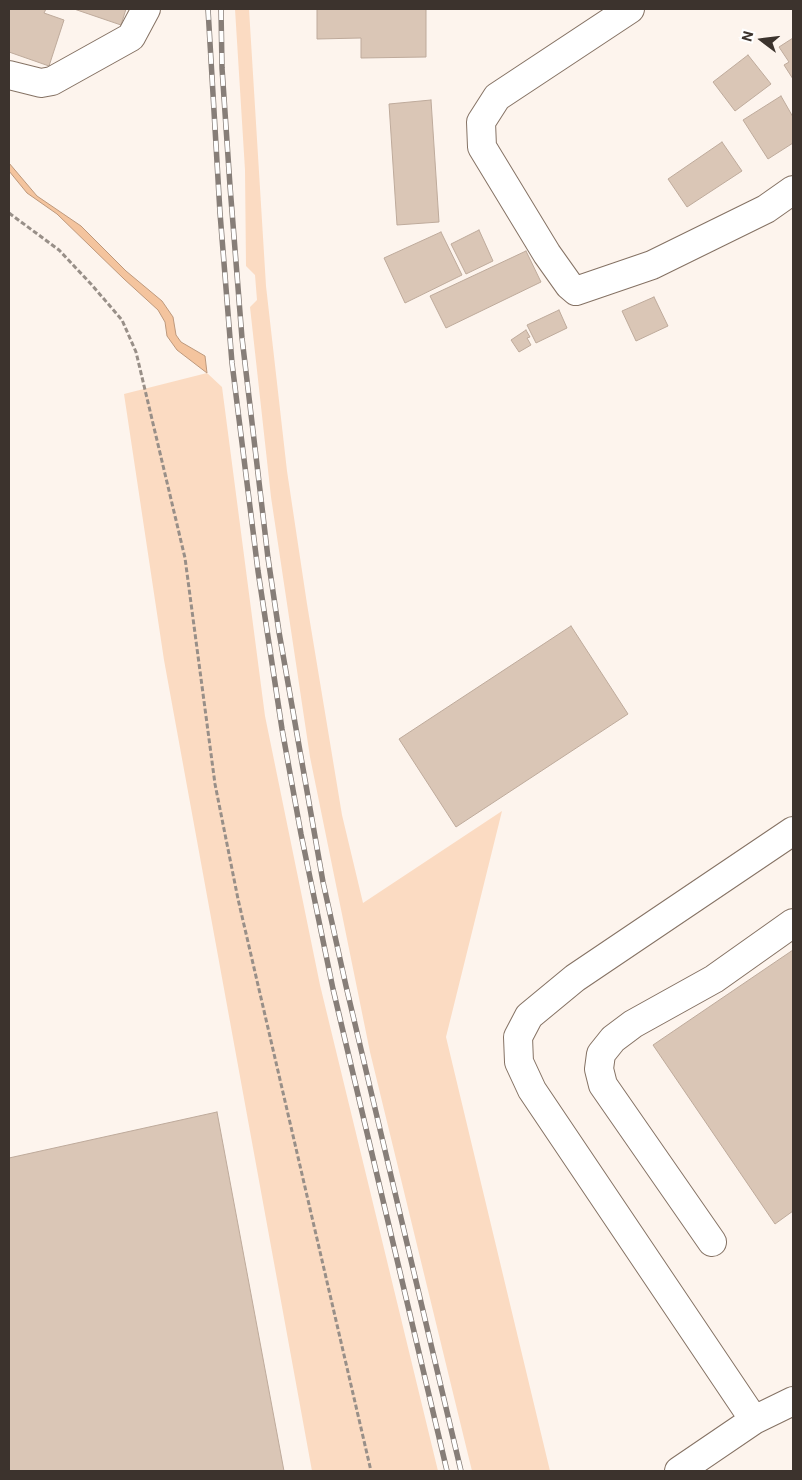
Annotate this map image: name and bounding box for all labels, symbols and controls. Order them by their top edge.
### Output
north arrow [737,15,787,65]
text: N [739,29,757,43]

